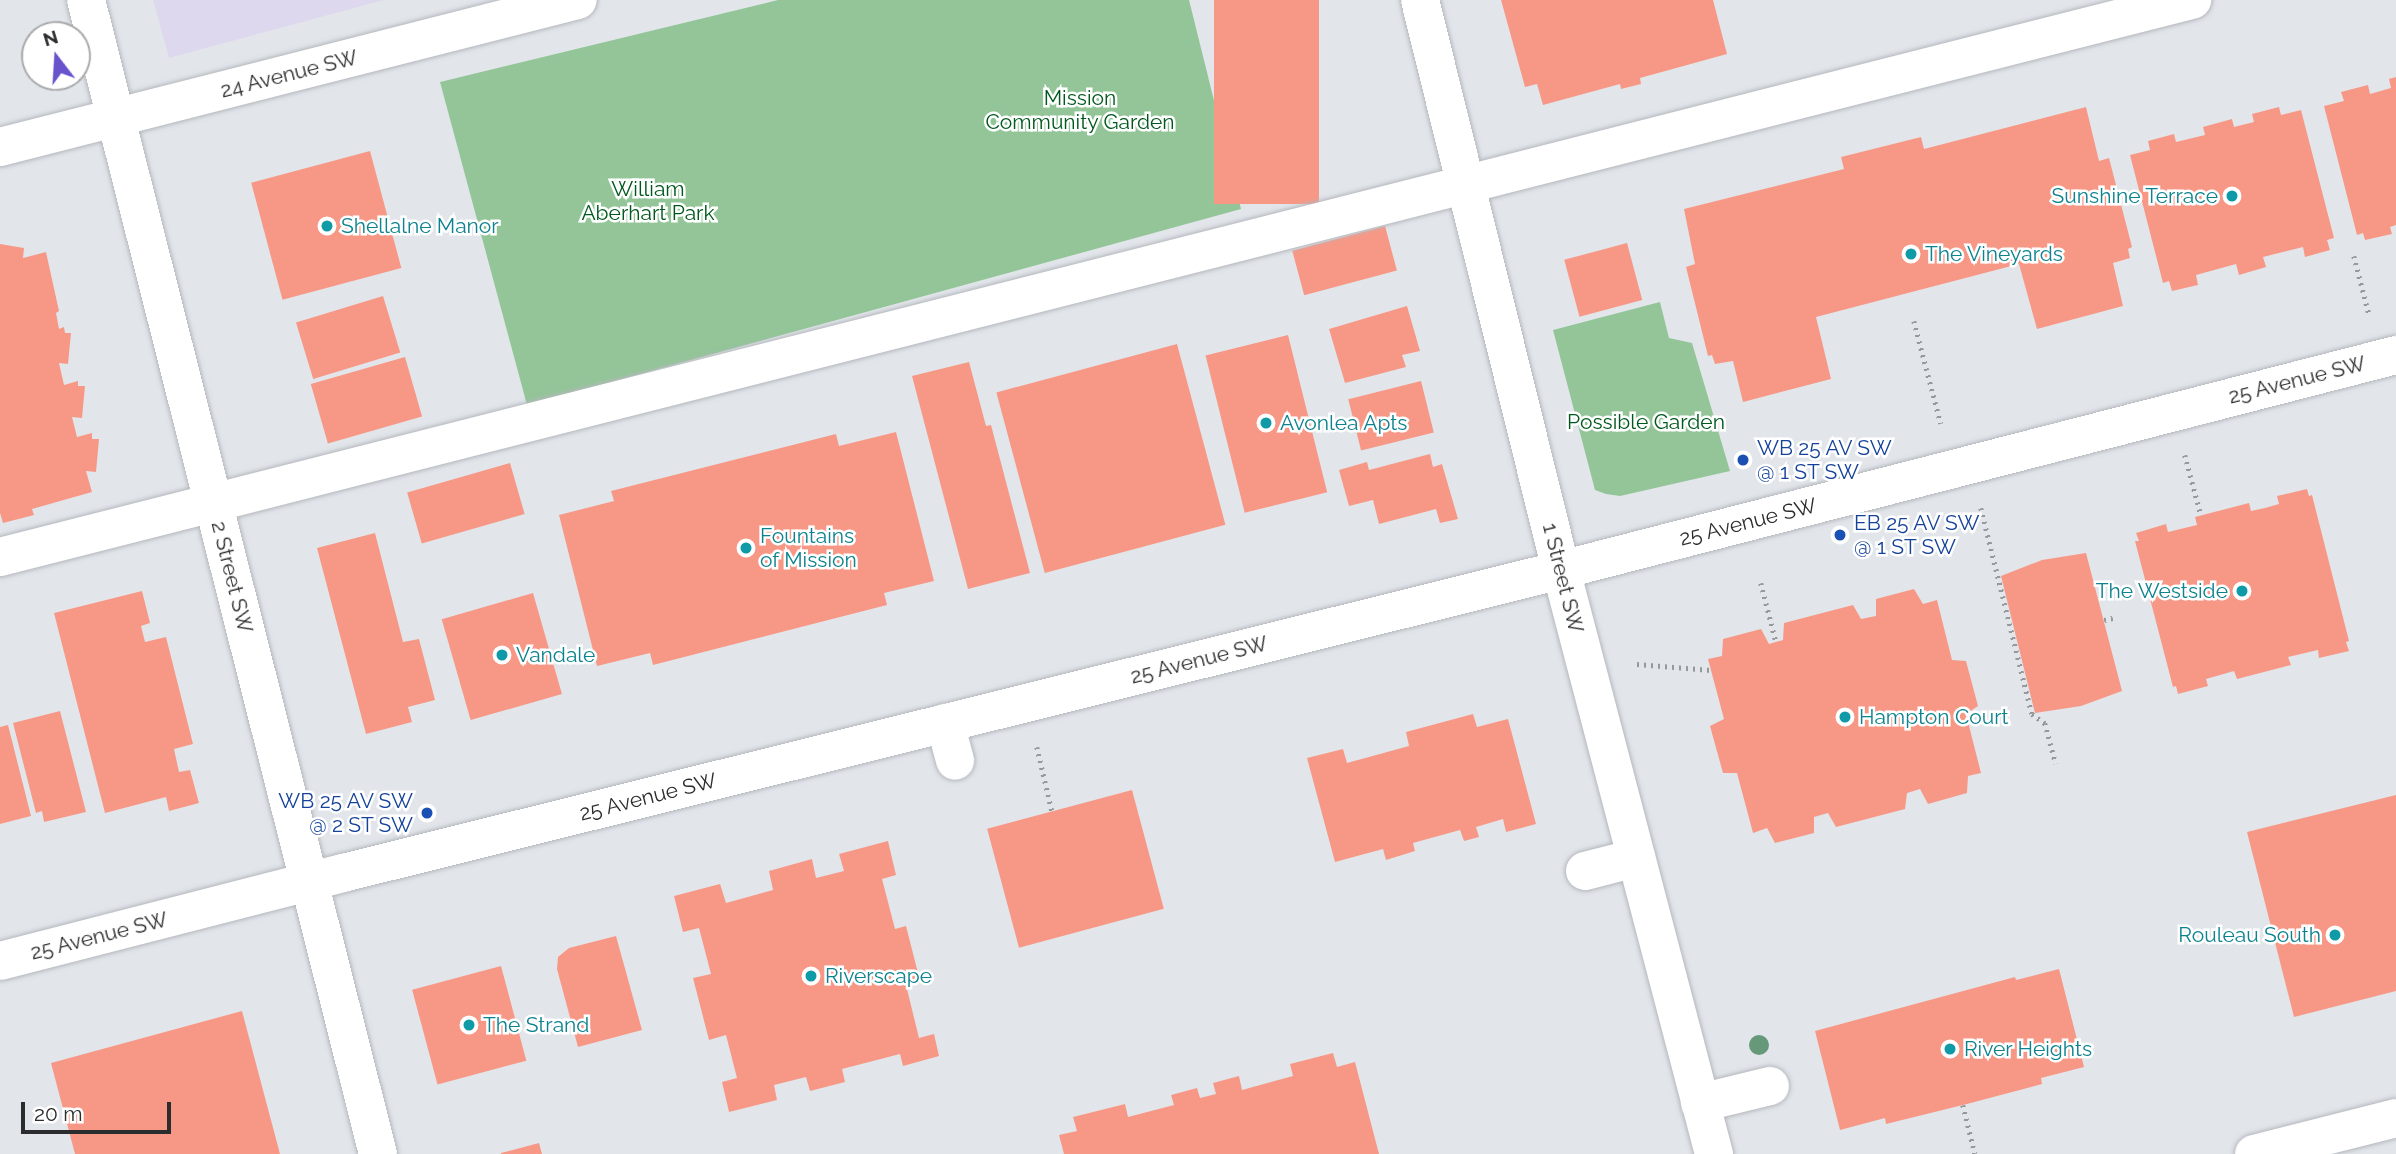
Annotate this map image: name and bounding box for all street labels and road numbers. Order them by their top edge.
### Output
street label: 24 Avenue SW [217,45,361,103]
street label: 25 Avenue SW [2225,351,2369,409]
street label: 25 Avenue SW [1676,493,1820,551]
street label: 2 Street SW [206,519,258,635]
street label: 1 Street SW [1537,520,1589,636]
street label: 25 Avenue SW [1127,631,1271,689]
street label: 25 Avenue SW [576,768,720,826]
street label: 25 Avenue SW [27,907,171,965]

